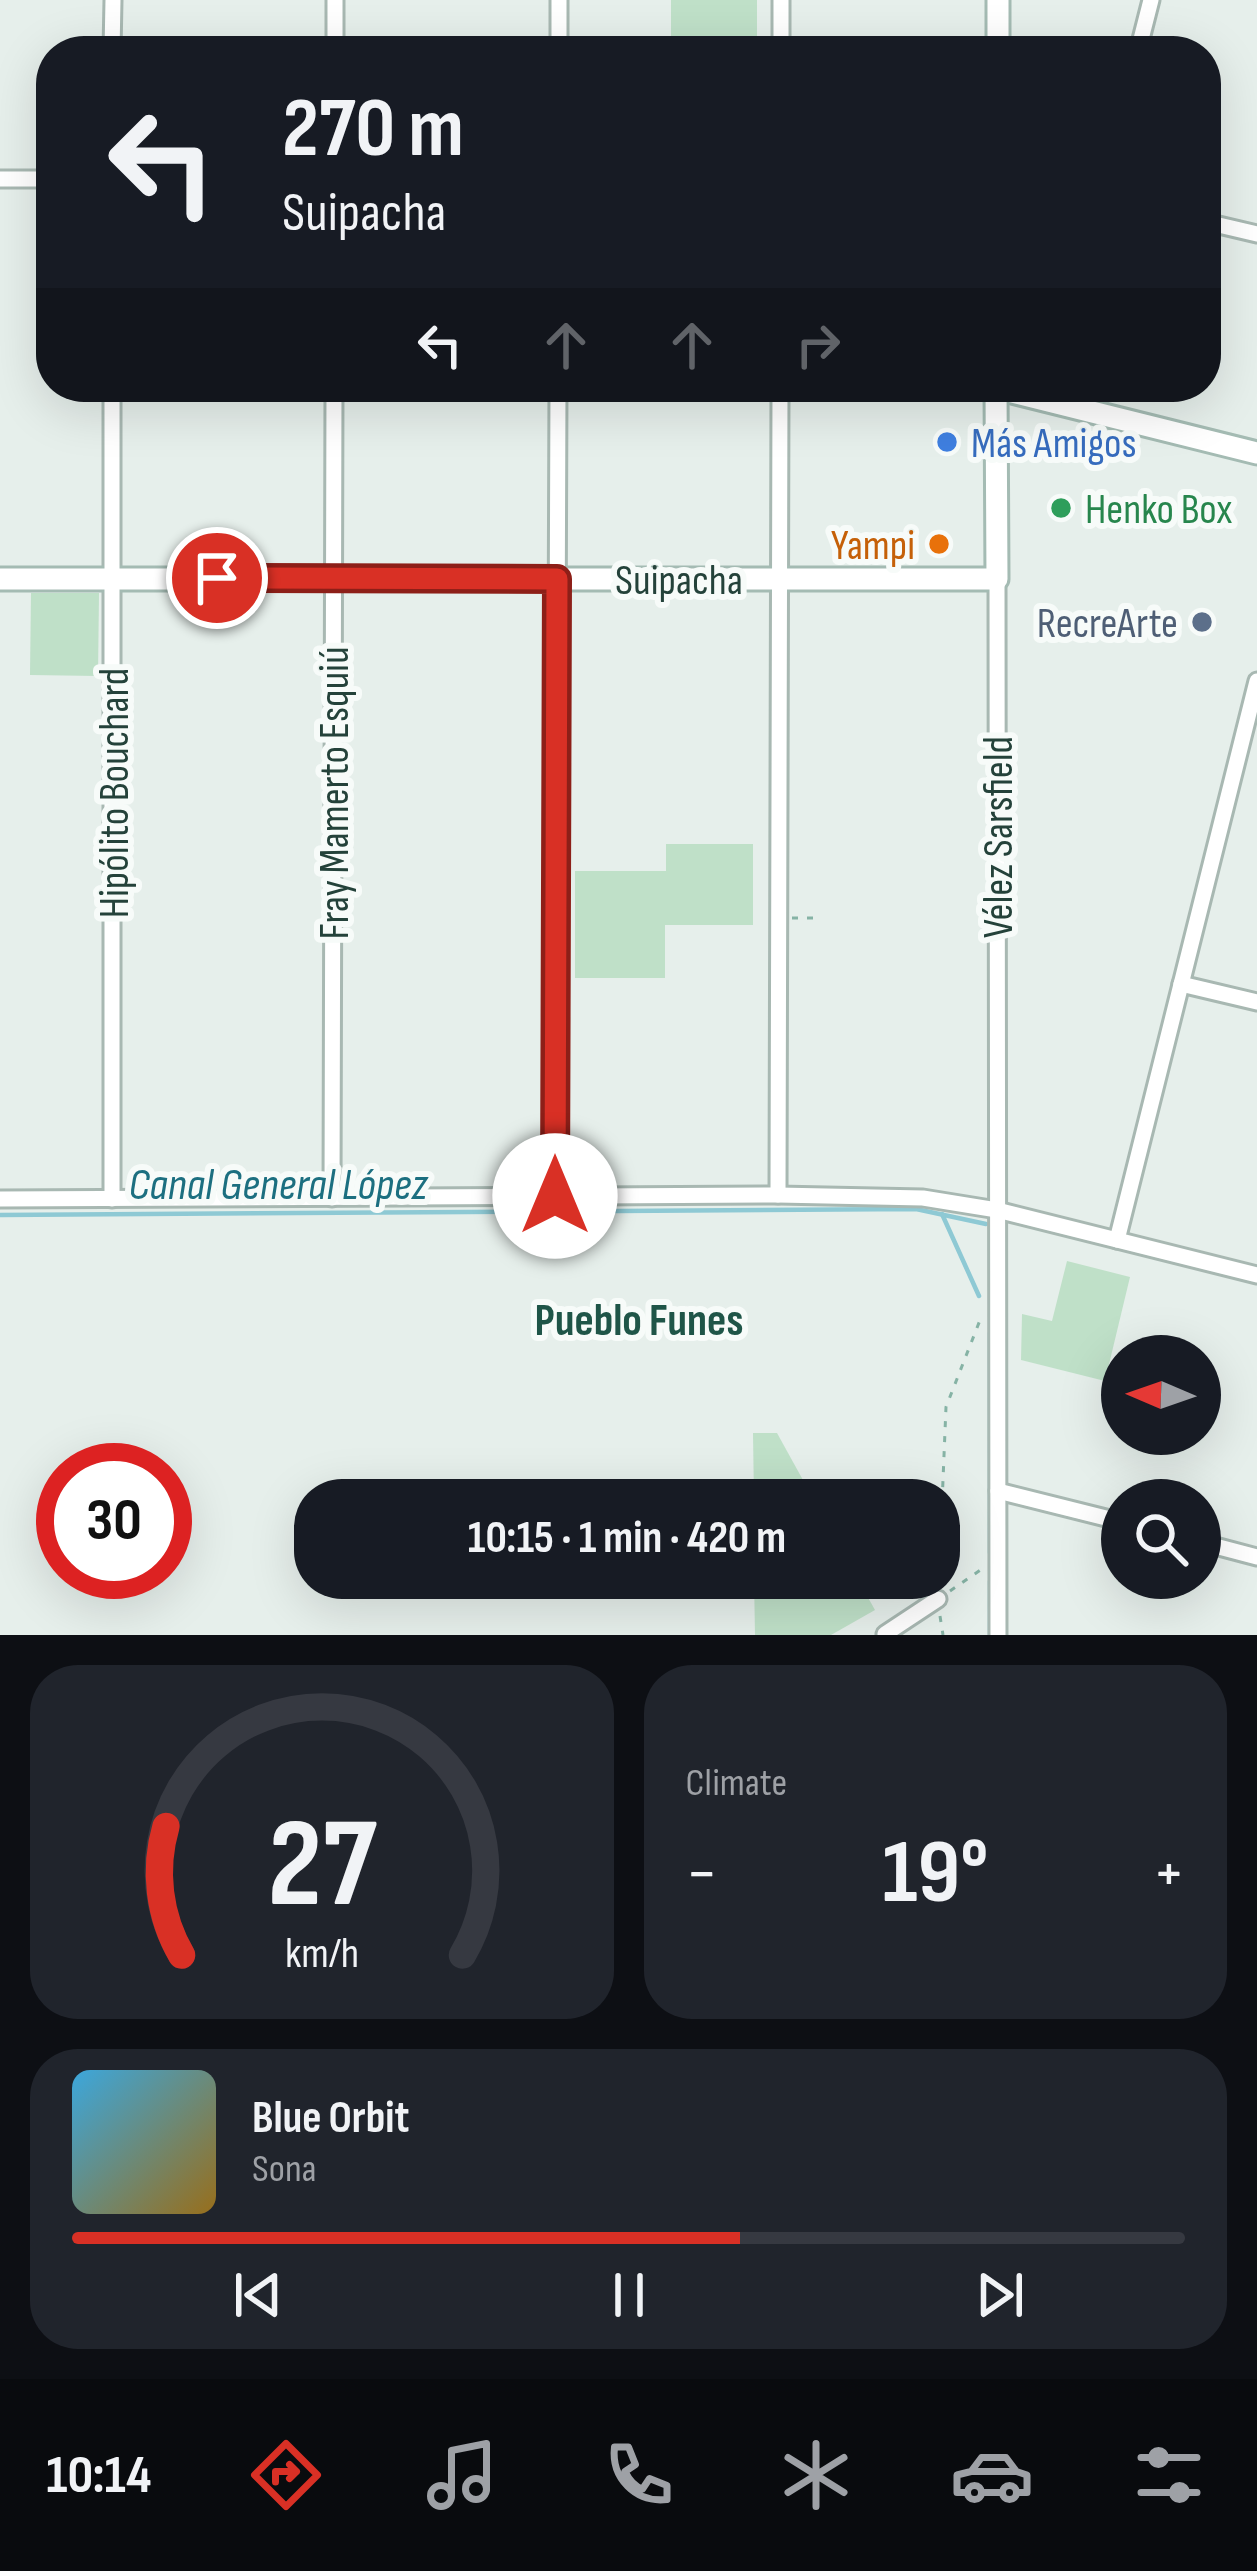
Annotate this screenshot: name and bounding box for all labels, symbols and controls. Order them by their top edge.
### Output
text: 270 m [282,79,464,180]
icon: left [84,84,240,240]
text: Suipacha [282,181,446,246]
icon: left [407,312,473,378]
icon: ahead [533,312,599,378]
icon: ahead [659,312,725,378]
icon: right [785,312,851,378]
place label: Más Amigos [971,419,1137,470]
marker: Más Amigos [934,429,960,455]
place label: Henko Box [1085,485,1232,536]
marker: Henko Box [1048,495,1074,521]
place label: Yampi [831,521,915,572]
pin [166,527,268,629]
marker: Yampi [926,531,952,557]
icon: arrive [184,545,250,611]
street label: Suipacha [615,556,743,607]
place label: RecreArte [1037,599,1178,650]
marker: RecreArte [1189,609,1215,635]
street label: Fray Mamerto Esquiú [310,647,361,939]
street label: Hipólito Bouchard [90,668,141,918]
street label: Vélez Sarsfield [974,736,1025,938]
position arrow [492,1133,618,1259]
water label: Canal General López [129,1158,430,1213]
district label: Pueblo Funes [534,1294,744,1349]
north arrow [1101,1335,1221,1455]
map controls [1101,1335,1221,1599]
speed limit sign: 30 [36,1443,192,1599]
button: search [1101,1479,1221,1599]
text: 10:15 · 1 min · 420 m [468,1511,786,1566]
text: Climate [686,1760,787,1807]
text: 27 [267,1792,377,1941]
text: 19° [882,1820,988,1928]
text: − [686,1835,718,1914]
text: + [1153,1835,1185,1914]
text: km/h [285,1928,359,1980]
text: Blue Orbit [252,2091,409,2146]
text: Sona [252,2146,317,2193]
icon: previous [225,2262,291,2328]
icon: pause [596,2262,662,2328]
icon: next [967,2262,1033,2328]
icon: directions [244,2433,328,2517]
icon: music [420,2433,504,2517]
icon: phone [597,2433,681,2517]
icon: climate [774,2433,858,2517]
icon: car [950,2433,1034,2517]
icon: filters [1127,2433,1211,2517]
text: 10:14 [46,2443,151,2508]

